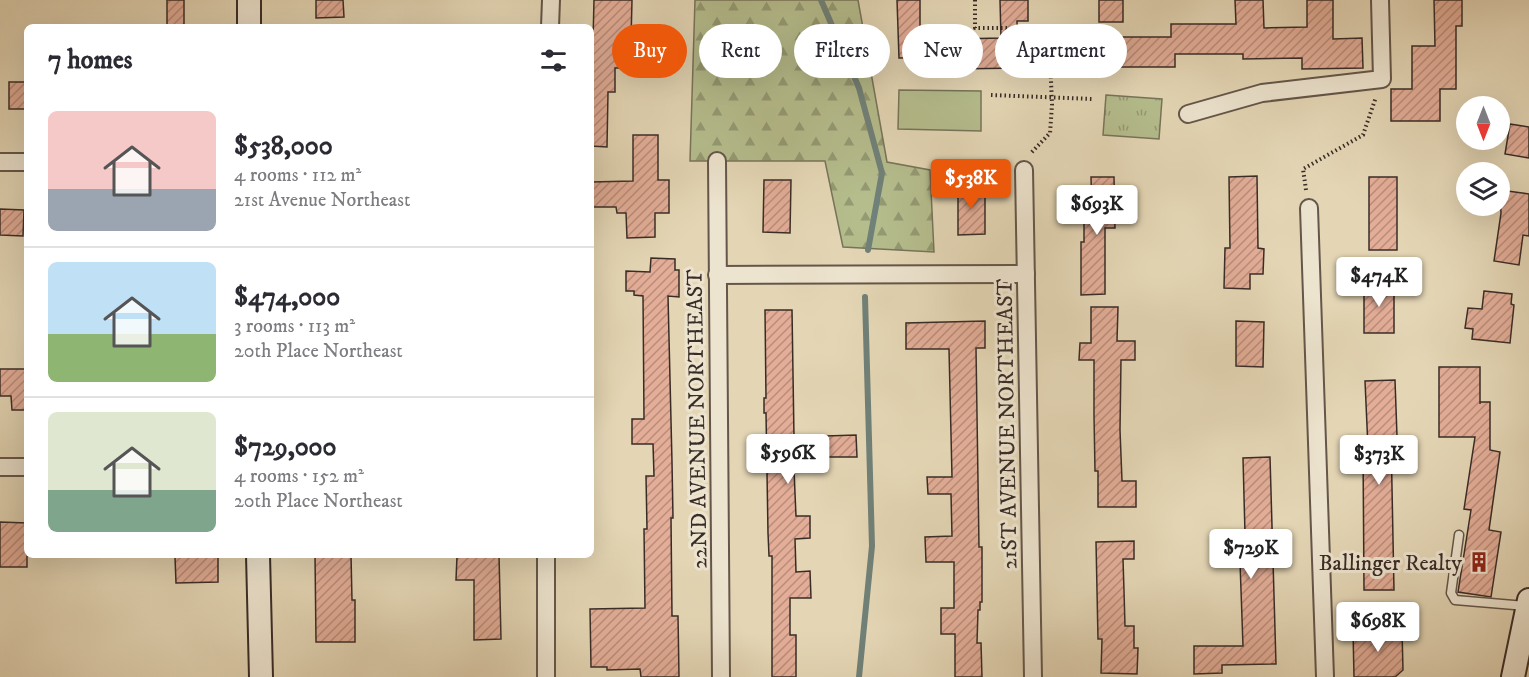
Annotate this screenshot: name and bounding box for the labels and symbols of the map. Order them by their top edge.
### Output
north arrow [1456,96,1510,150]
pin: $538K [929,159,1013,210]
pin: $693K [1055,185,1139,236]
pin: $474K [1337,257,1421,308]
street label: 22ND AVENUE NORTHEAST [681,269,714,569]
street label: 21ST AVENUE NORTHEAST [991,278,1024,570]
pin: $596K [746,434,830,485]
pin: $373K [1337,435,1421,486]
pin: $729K [1209,529,1293,580]
place label: Ballinger Realty [1319,550,1463,577]
building icon: Ballinger Realty [1467,550,1491,574]
pin: $698K [1336,602,1420,653]

